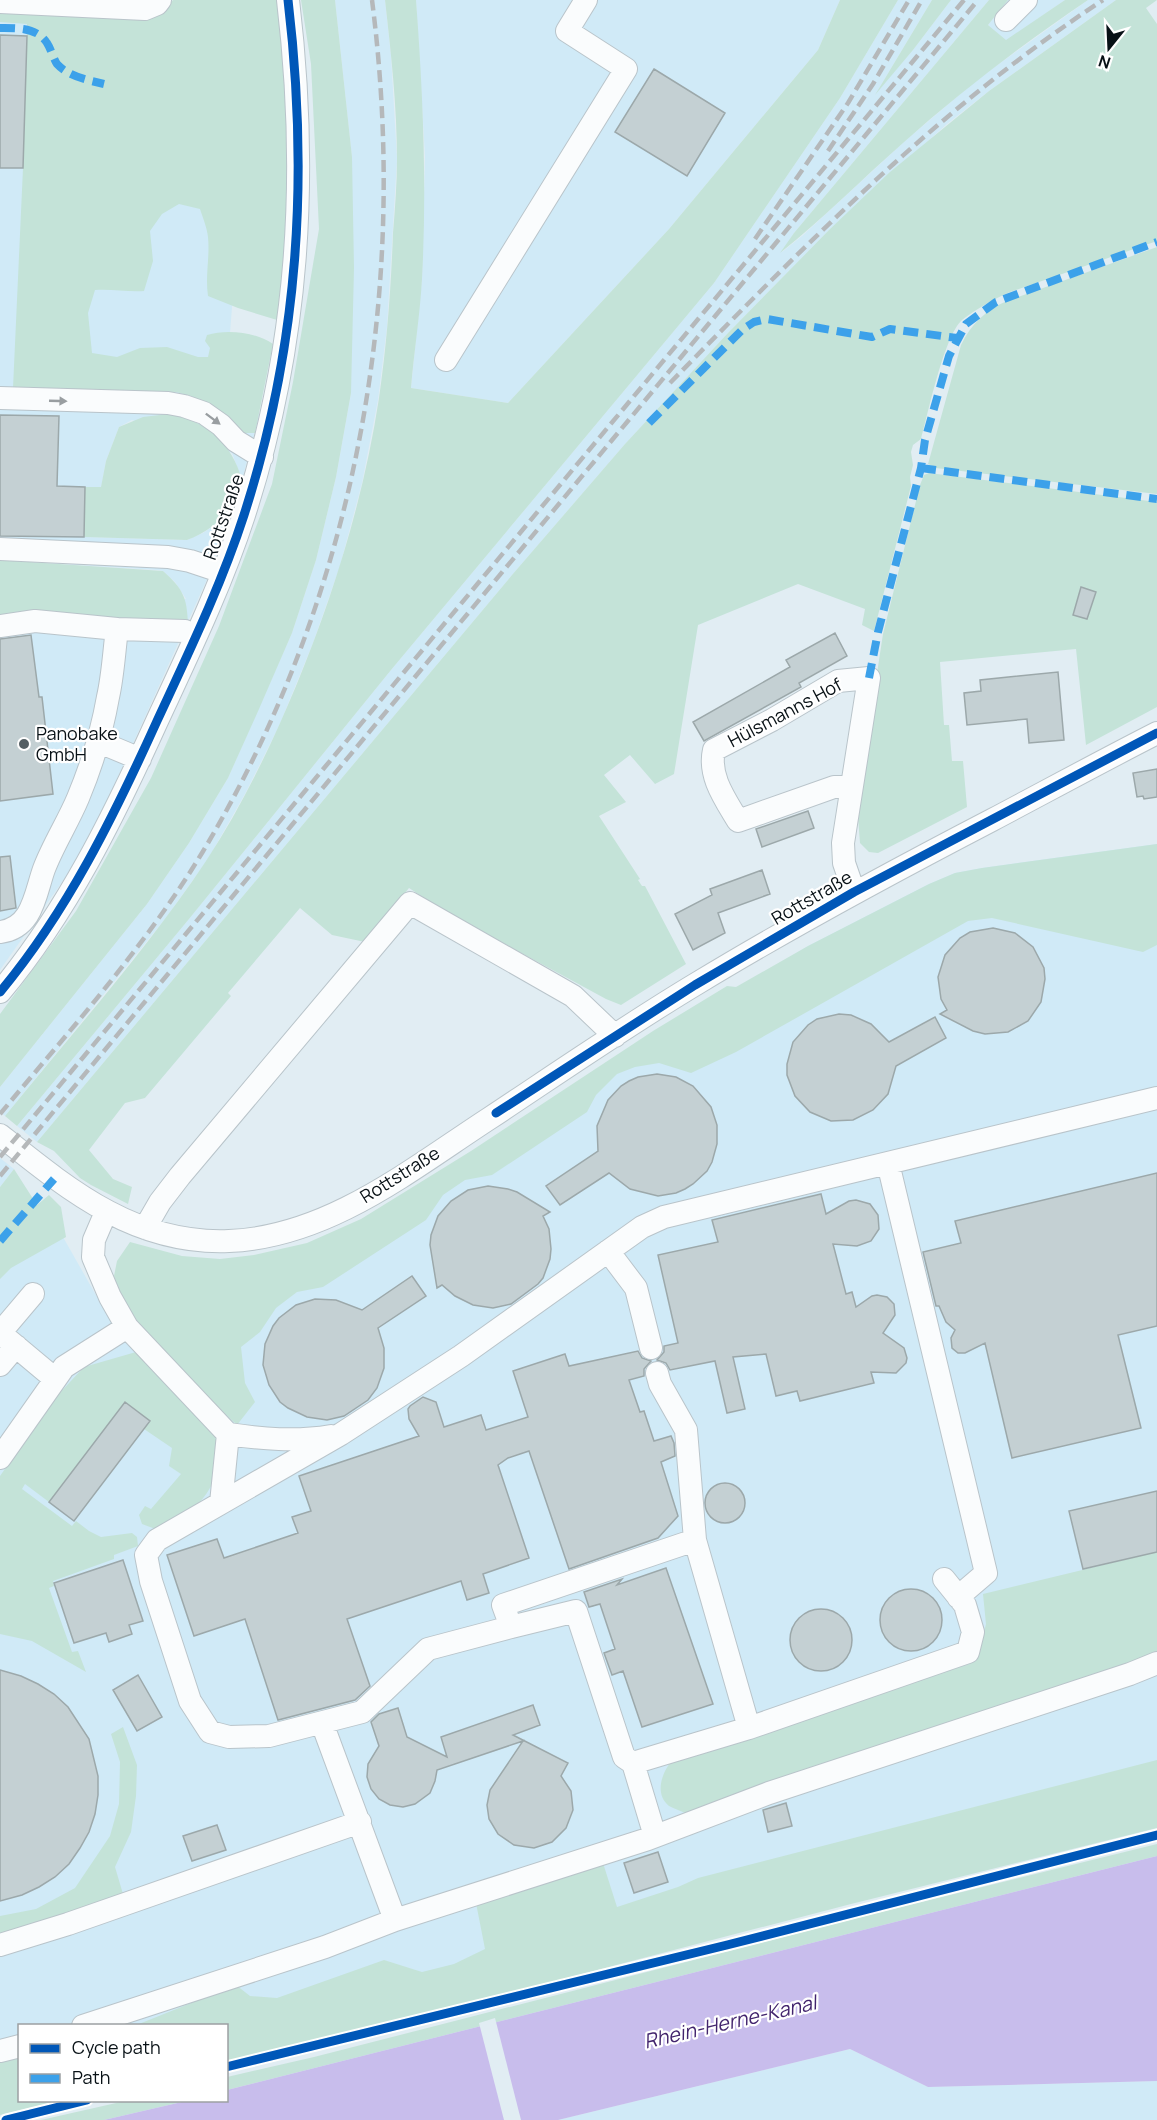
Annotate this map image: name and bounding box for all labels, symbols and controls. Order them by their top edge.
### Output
north arrow [1079,18,1139,78]
text: N [1095,50,1113,75]
one-way arrow [49,396,68,405]
one-way arrow [205,413,220,425]
street label: Rottstraße [197,470,249,563]
street label: Hülsmanns Hof [723,672,846,752]
place label: Panobake GmbH [36,721,118,766]
marker: Panobake GmbH [17,737,31,751]
street label: Rottstraße [767,864,856,930]
street label: Rottstraße [355,1140,444,1208]
water label: Rhein-Herne-Kanal [641,1988,821,2054]
legend [18,2024,228,2102]
text: Cycle path [72,2035,161,2059]
text: Path [72,2065,110,2089]

